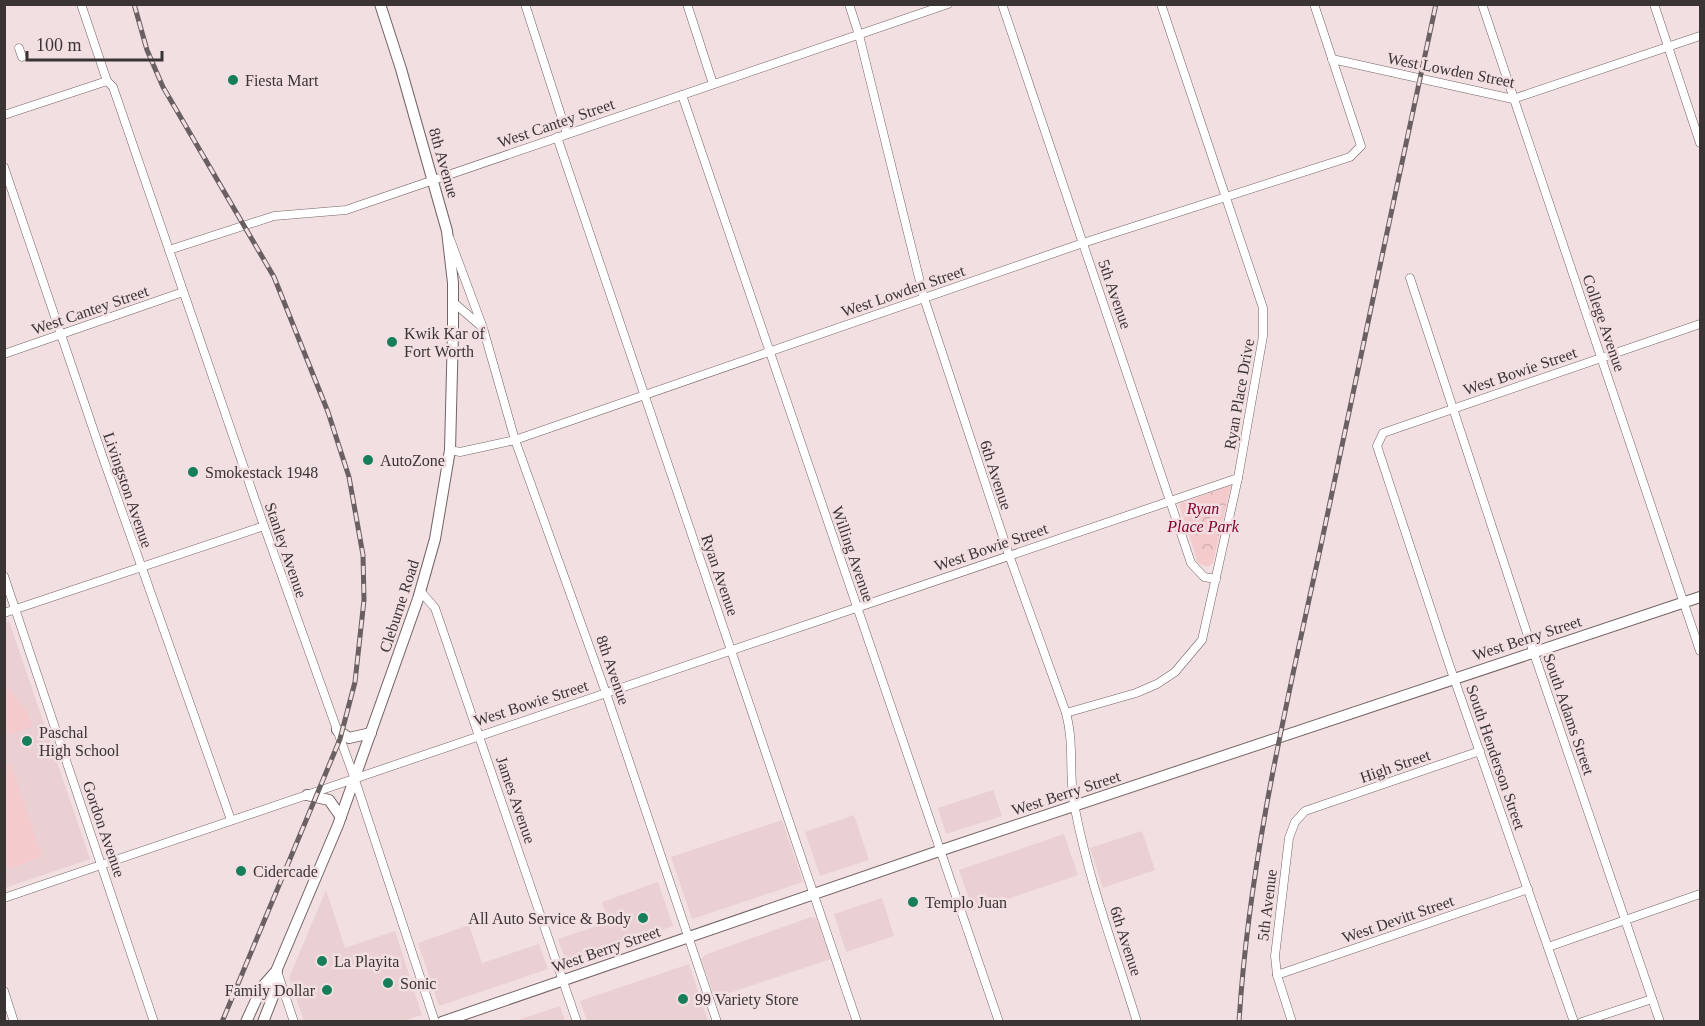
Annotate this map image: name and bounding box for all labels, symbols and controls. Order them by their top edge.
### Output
scale bar [27,24,162,62]
text: 100 m [36,35,82,55]
street label: West Lowden Street [1386,49,1517,91]
place label: Fiesta Mart [245,72,319,89]
marker: Fiesta Mart [226,73,240,87]
street label: West Cantey Street [495,95,617,152]
street label: 8th Avenue [426,126,462,200]
street label: 5th Avenue [1095,257,1135,331]
street label: West Lowden Street [839,262,967,320]
street label: College Avenue [1579,272,1629,374]
street label: West Cantey Street [29,282,151,339]
place label: Kwik Kar of Fort Worth [404,325,486,360]
marker: Kwik Kar of Fort Worth [385,335,399,349]
street label: Ryan Place Drive [1221,337,1258,451]
street label: West Bowie Street [1461,343,1579,398]
street label: Livingston Avenue [99,430,156,550]
street label: 6th Avenue [977,438,1015,512]
place label: AutoZone [380,452,445,469]
marker: AutoZone [361,453,375,467]
place label: Smokestack 1948 [205,464,318,481]
marker: Smokestack 1948 [186,465,200,479]
street label: Stanley Avenue [261,500,310,600]
park label: Ryan Place Park [1166,500,1240,535]
street label: Willing Avenue [828,504,877,604]
street label: West Bowie Street [932,519,1050,574]
street label: Ryan Avenue [697,532,742,618]
street label: Cleburne Road [376,558,422,654]
street label: West Berry Street [1470,612,1584,665]
street label: 8th Avenue [593,633,633,707]
street label: South Adams Street [1540,651,1598,777]
street label: West Bowie Street [472,676,591,729]
street label: South Henderson Street [1463,682,1529,832]
place label: Paschal High School [39,724,120,760]
marker: Paschal High School [20,734,34,748]
street label: High Street [1358,746,1433,787]
street label: James Avenue [493,754,539,846]
street label: West Berry Street [1009,767,1123,820]
street label: Gordon Avenue [80,779,128,879]
place label: Cidercade [253,863,318,880]
marker: Cidercade [234,864,248,878]
street label: 5th Avenue [1254,868,1280,942]
street label: West Devitt Street [1340,892,1457,946]
place label: Templo Juan [925,894,1007,912]
marker: Templo Juan [906,895,920,909]
street label: 6th Avenue [1107,904,1145,978]
place label: All Auto Service & Body [468,910,631,928]
marker: All Auto Service & Body [636,911,650,925]
street label: West Berry Street [550,922,663,976]
place label: La Playita [334,953,399,971]
marker: La Playita [315,954,329,968]
place label: Sonic [400,975,436,992]
marker: Sonic [381,976,395,990]
place label: Family Dollar [225,982,316,1000]
marker: Family Dollar [320,983,334,997]
place label: 99 Variety Store [695,991,799,1009]
marker: 99 Variety Store [676,992,690,1006]

